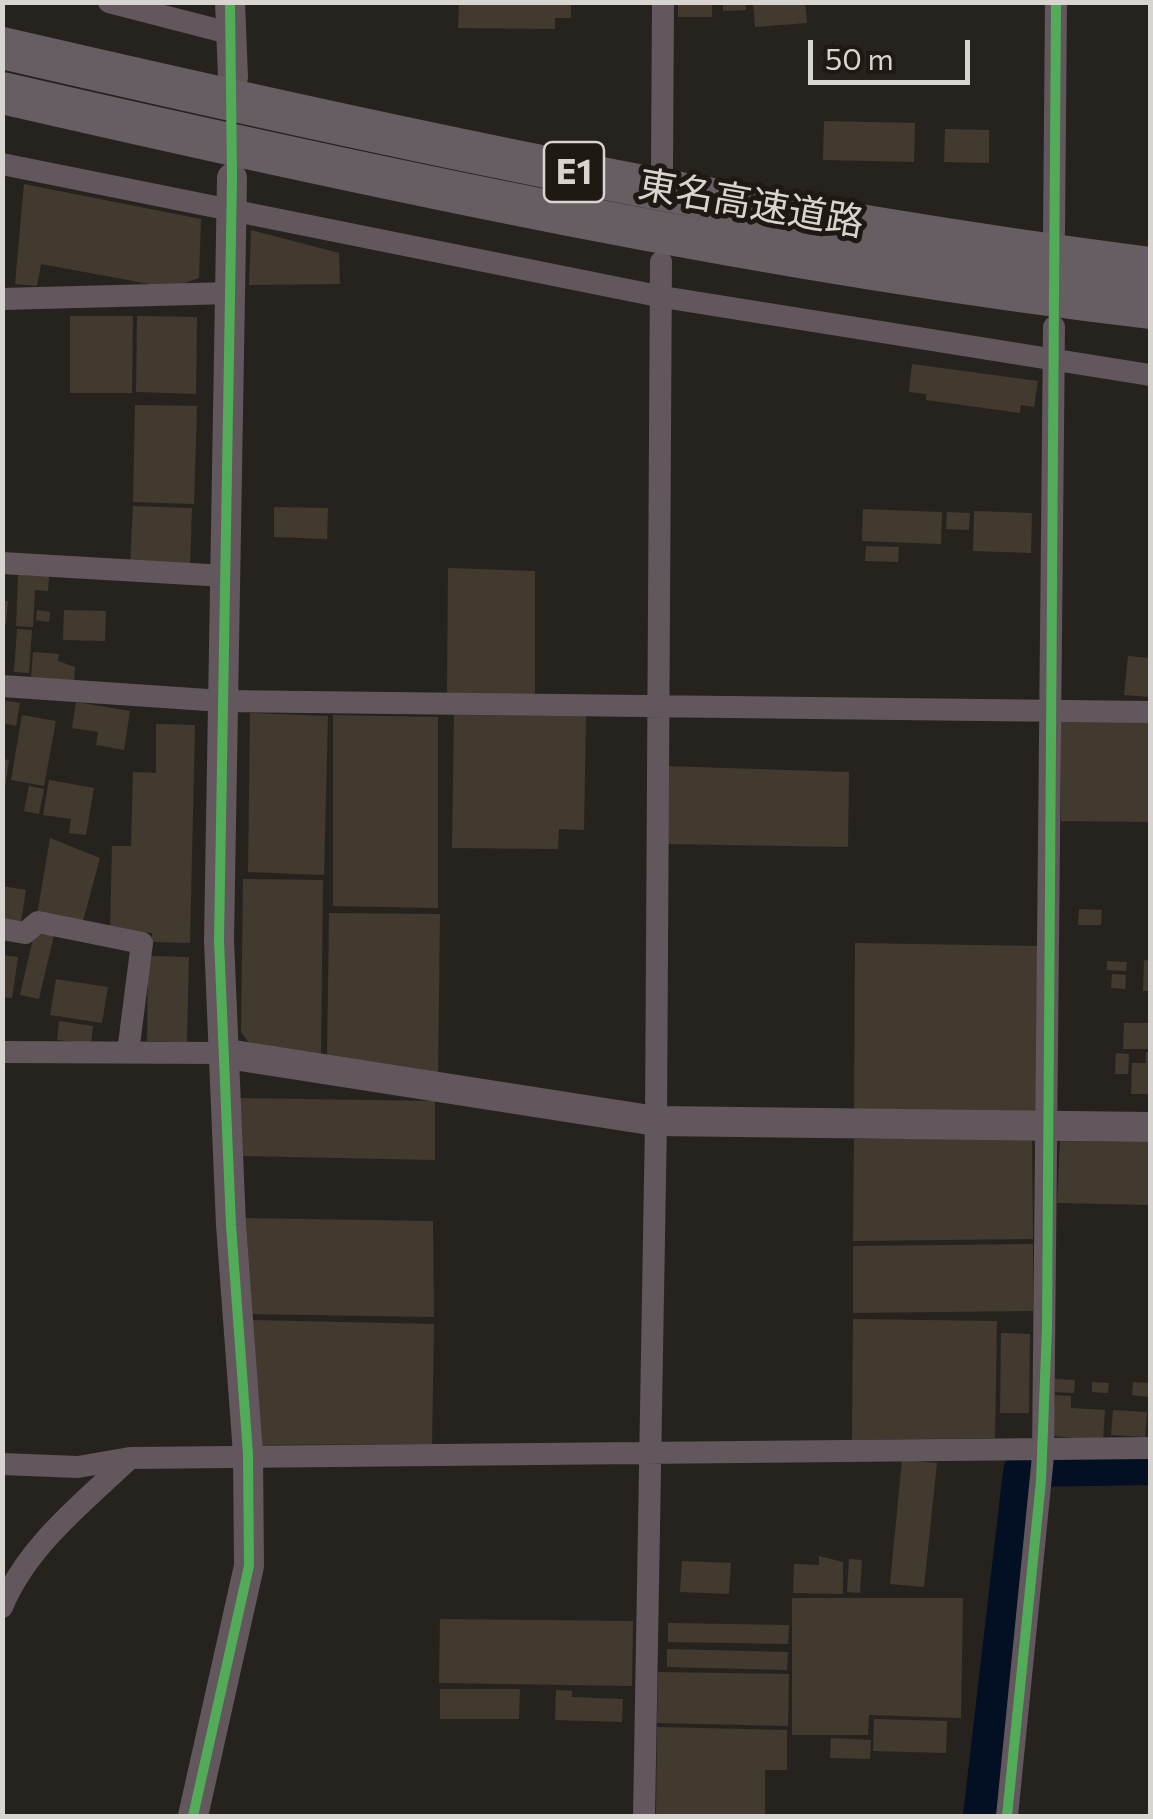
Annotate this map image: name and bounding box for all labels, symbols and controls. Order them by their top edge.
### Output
scale bar [813,20,976,82]
text: 50 m [825,39,894,76]
road number: E1 [544,142,604,202]
street label: 東名高速道路 [635,162,867,246]

